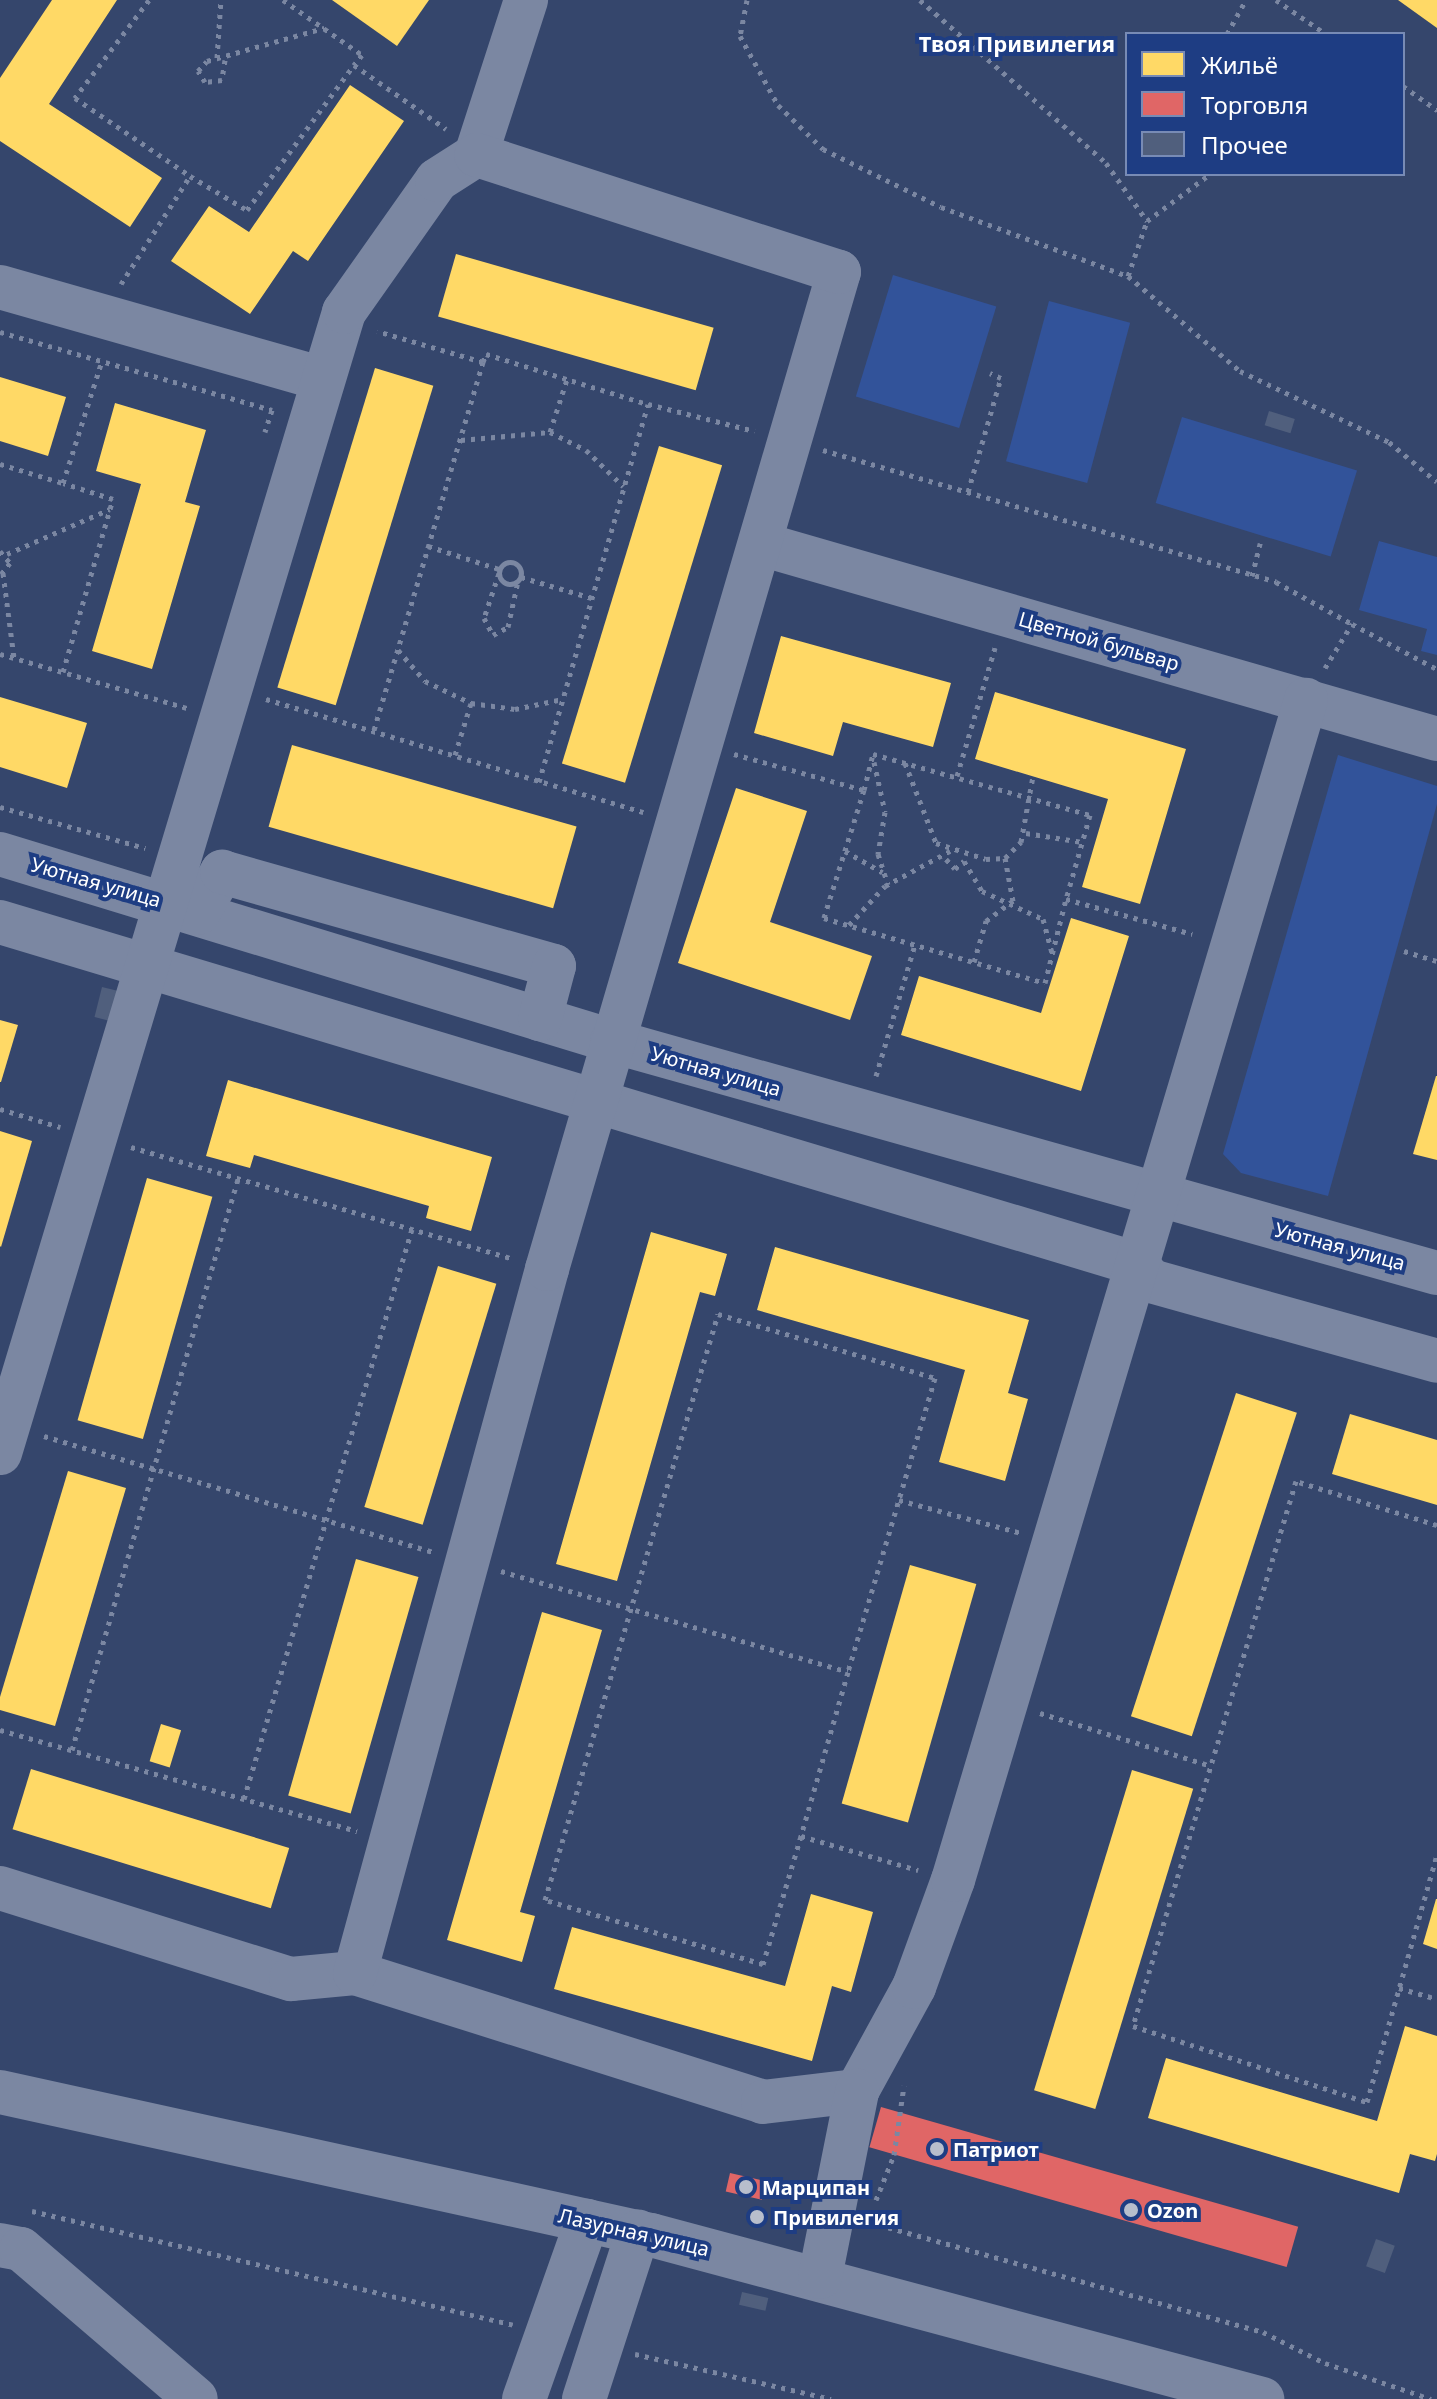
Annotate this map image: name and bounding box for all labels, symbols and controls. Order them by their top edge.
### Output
district label: Твоя Привилегия [919,31,1115,57]
legend [1125,32,1405,176]
text: Жильё [1201,48,1278,81]
text: Торговля [1201,88,1308,121]
text: Прочее [1201,128,1288,161]
street label: Цветной бульвар [1016,607,1182,675]
street label: Уютная улица [28,852,164,912]
street label: Уютная улица [648,1041,784,1101]
street label: Уютная улица [1272,1217,1408,1275]
place label: Патриот [953,2137,1039,2161]
marker: Патриот [928,2140,946,2158]
place label: Марципан [762,2175,870,2199]
marker: Марципан [737,2178,755,2196]
place label: Ozon [1147,2198,1198,2222]
marker: Ozon [1122,2201,1140,2219]
street label: Лазурная улица [556,2203,712,2261]
place label: Привилегия [773,2205,899,2229]
marker: Привилегия [748,2208,766,2226]

